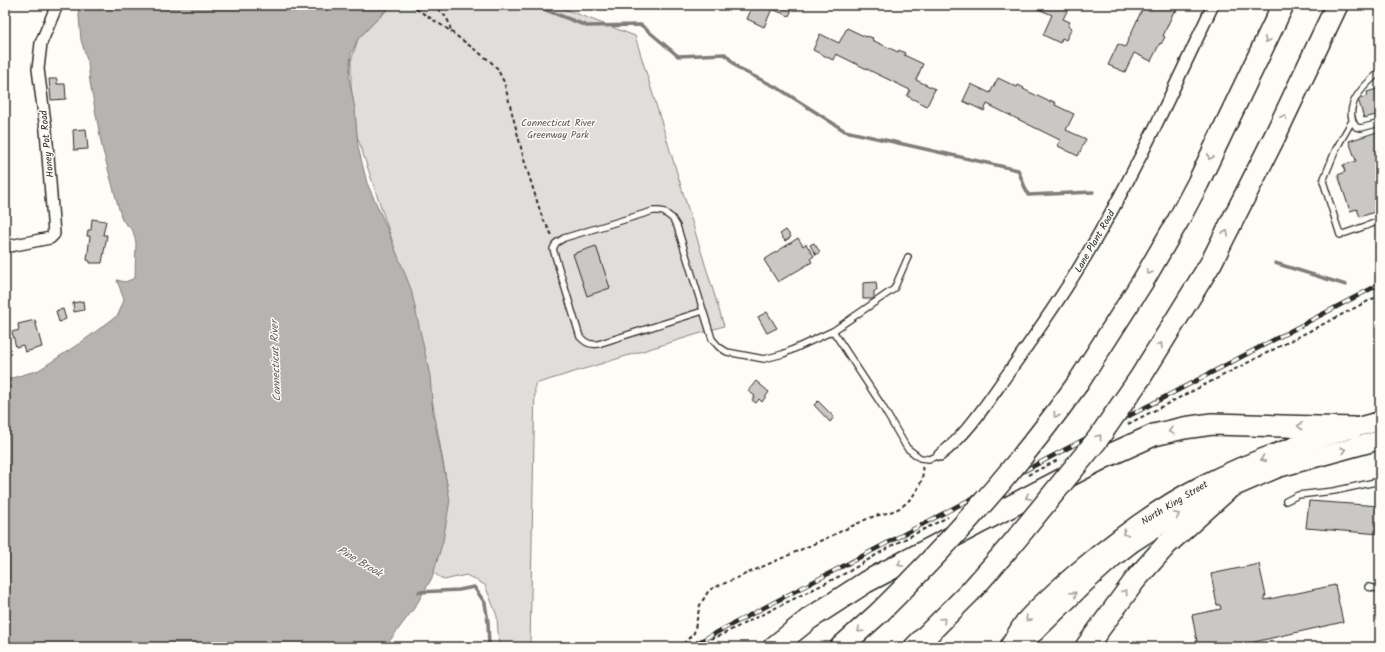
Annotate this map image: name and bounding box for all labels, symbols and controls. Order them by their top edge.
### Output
one-way arrow [1264,36,1272,43]
street label: Honey Pot Road [35,108,58,178]
one-way arrow [1279,113,1287,121]
park label: Connecticut River Greenway Park [521,115,596,143]
one-way arrow [1207,153,1215,161]
street label: Lane Plant Road [1070,206,1120,276]
one-way arrow [1221,230,1229,237]
one-way arrow [1146,268,1153,275]
water label: Connecticut River [266,318,286,402]
one-way arrow [1156,342,1163,349]
one-way arrow [1054,410,1061,417]
one-way arrow [1297,422,1303,430]
one-way arrow [1168,426,1175,435]
one-way arrow [1095,434,1102,441]
one-way arrow [1339,446,1346,455]
one-way arrow [1260,454,1267,462]
street label: North King Street [1138,476,1211,529]
one-way arrow [1025,493,1032,500]
one-way arrow [1173,512,1180,520]
one-way arrow [1122,528,1129,535]
water label: Pine Brook [334,541,387,583]
one-way arrow [897,559,905,567]
one-way arrow [1121,590,1128,597]
one-way arrow [1069,591,1077,599]
one-way arrow [1025,614,1033,622]
one-way arrow [938,617,946,625]
one-way arrow [857,625,865,633]

